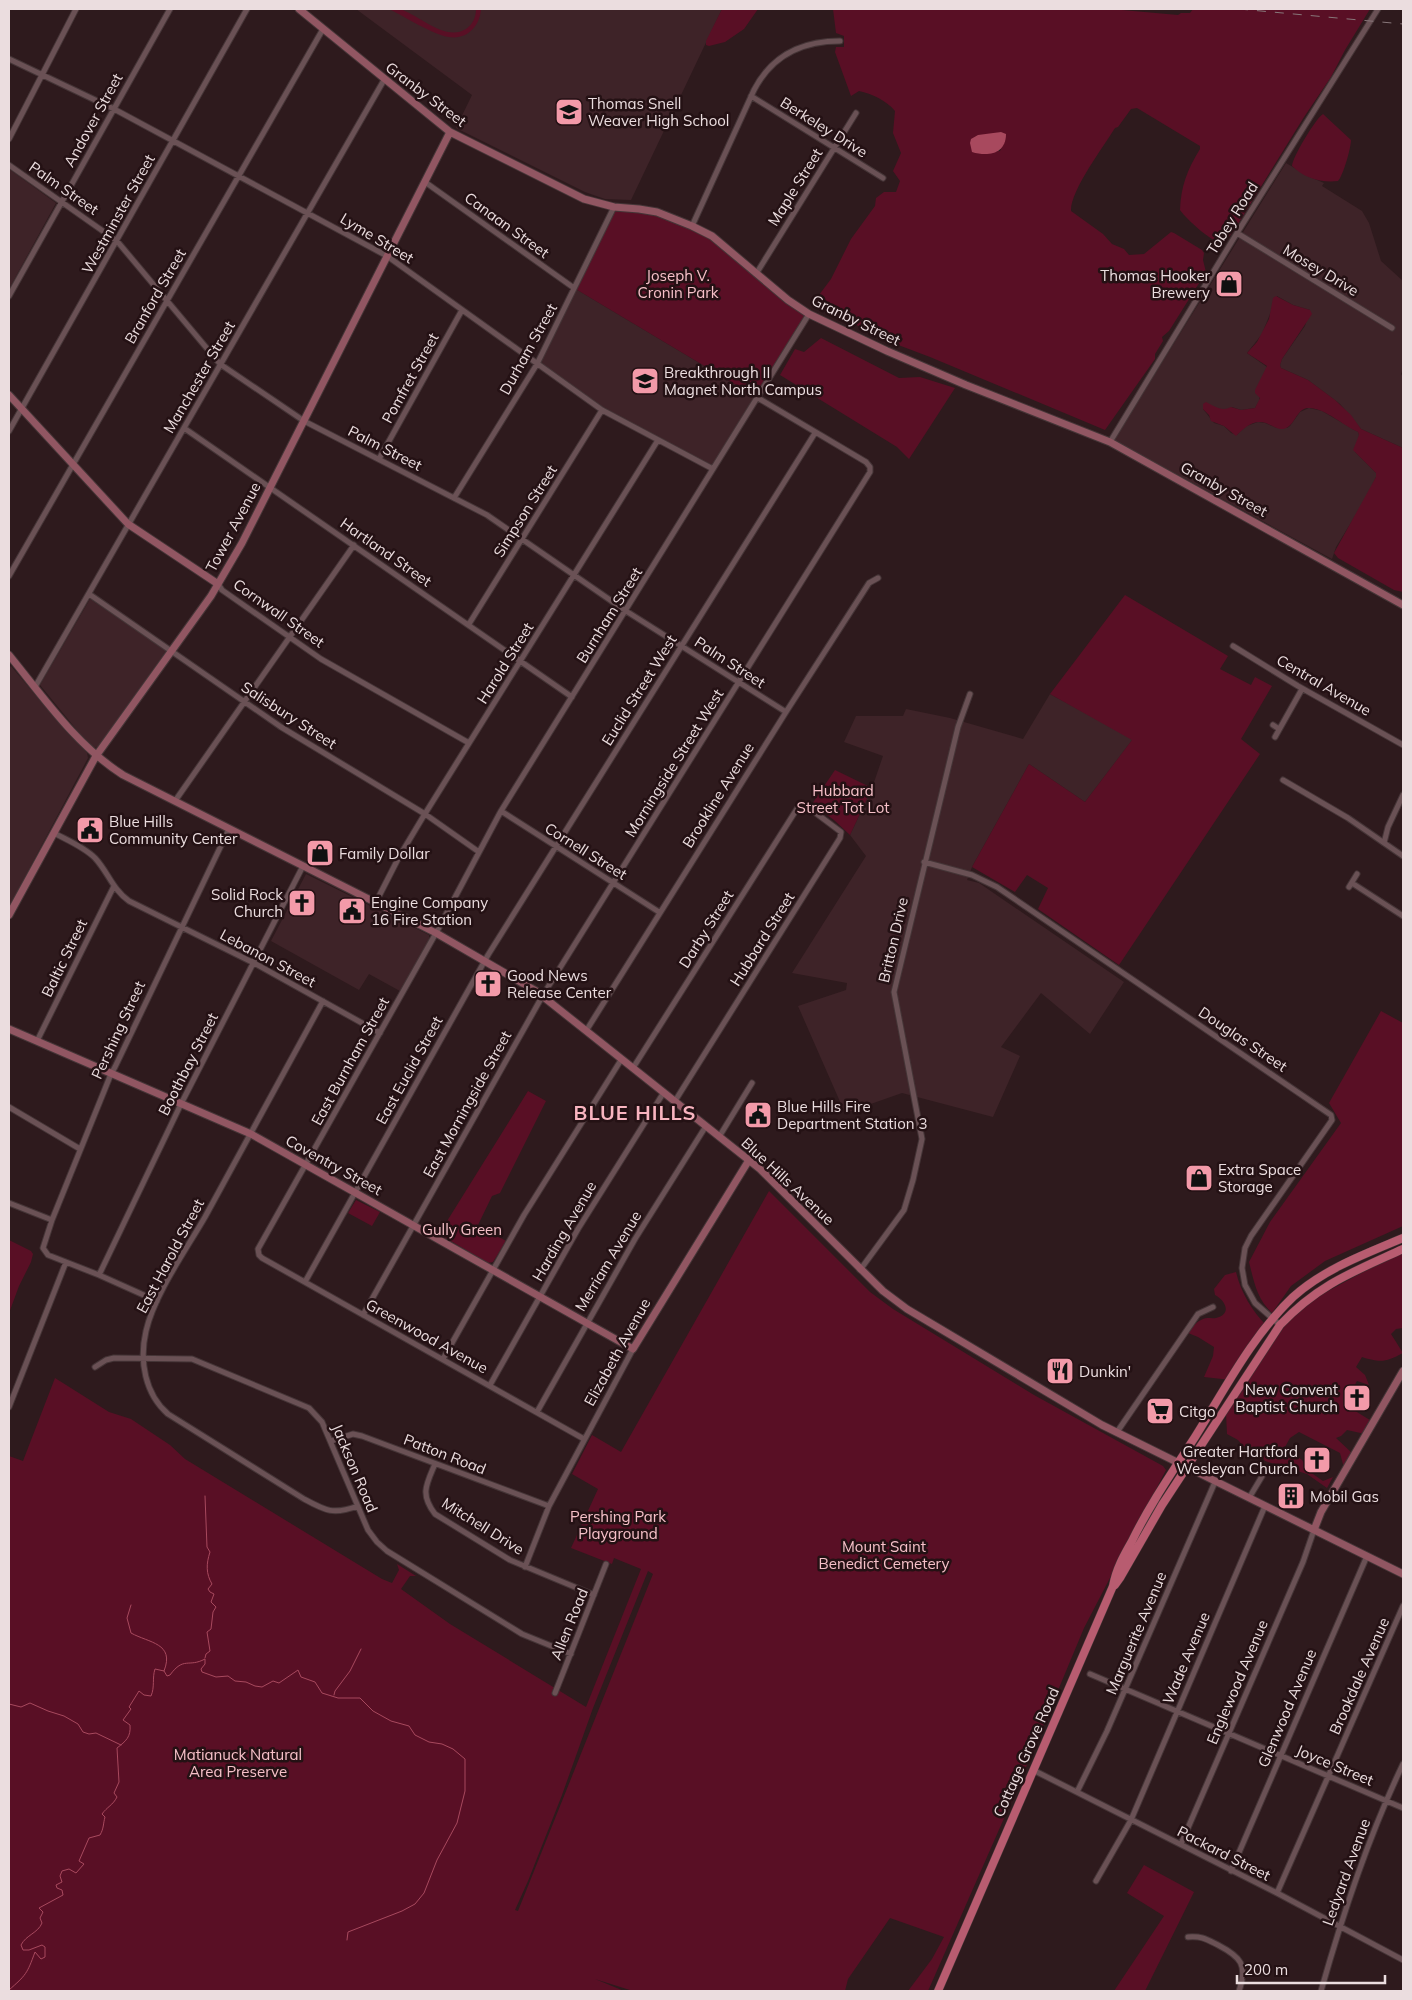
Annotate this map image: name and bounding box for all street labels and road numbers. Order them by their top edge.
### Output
street label: Granby Street [382,57,470,131]
street label: Andover Street [59,70,127,170]
street label: Berkeley Drive [777,93,871,161]
street label: Maple Street [764,145,826,229]
street label: Westminster Street [77,151,159,277]
street label: Palm Street [26,157,102,219]
street label: Tobey Road [1202,178,1262,258]
street label: Canaan Street [461,188,553,262]
street label: Lyme Street [337,209,417,267]
street label: Mosey Drive [1280,240,1362,300]
street label: Branford Street [120,245,190,347]
street label: Granby Street [809,290,903,350]
street label: Durham Street [495,300,561,398]
street label: Manchester Street [159,317,239,437]
street label: Pomfret Street [377,329,443,427]
street label: Palm Street [345,421,425,475]
street label: Granby Street [1177,457,1271,521]
street label: Simpson Street [489,461,561,561]
street label: Tower Avenue [201,479,265,575]
street label: Hartland Street [337,513,435,591]
street label: Burnham Street [572,564,646,666]
street label: Cornwall Street [230,575,328,651]
street label: Harold Street [472,619,538,707]
street label: Euclid Street West [597,631,681,749]
street label: Palm Street [691,632,769,692]
street label: Central Avenue [1273,650,1375,720]
street label: Salisbury Street [238,677,340,753]
street label: Morningside Street West [621,685,727,841]
street label: Brookline Avenue [678,739,758,851]
street label: Cornell Street [541,818,631,884]
street label: Darby Street [675,887,737,971]
street label: Hubbard Street [726,889,798,989]
street label: Britton Drive [874,896,912,984]
street label: Baltic Street [37,916,91,1000]
street label: Lebanon Street [217,925,319,991]
street label: Pershing Street [87,978,149,1082]
street label: East Burnham Street [307,994,393,1128]
street label: Douglas Street [1195,1002,1291,1076]
street label: Boothbay Street [154,1010,222,1118]
street label: East Euclid Street [371,1013,447,1127]
street label: East Morningside Street [419,1027,515,1181]
street label: Coventry Street [282,1131,386,1199]
street label: Blue Hills Avenue [738,1133,838,1229]
street label: Harding Avenue [528,1178,600,1284]
street label: East Harold Street [132,1196,208,1316]
street label: Merriam Avenue [571,1207,645,1315]
street label: Greenwood Avenue [363,1295,491,1377]
street label: Elizabeth Avenue [580,1295,654,1409]
street label: Jackson Road [328,1421,382,1515]
street label: Patton Road [401,1430,489,1478]
street label: Mitchell Drive [438,1493,528,1559]
street label: Marguerite Avenue [1102,1569,1170,1697]
street label: Allen Road [546,1585,592,1663]
street label: Wade Avenue [1158,1609,1214,1707]
street label: Brookdale Avenue [1325,1615,1393,1737]
street label: Englewood Avenue [1202,1617,1272,1747]
street label: Glenwood Avenue [1254,1646,1320,1770]
street label: Cottage Grove Road [989,1684,1063,1820]
street label: Joyce Street [1294,1740,1376,1790]
street label: Ledyard Avenue [1318,1816,1374,1928]
street label: Packard Street [1174,1821,1274,1885]

